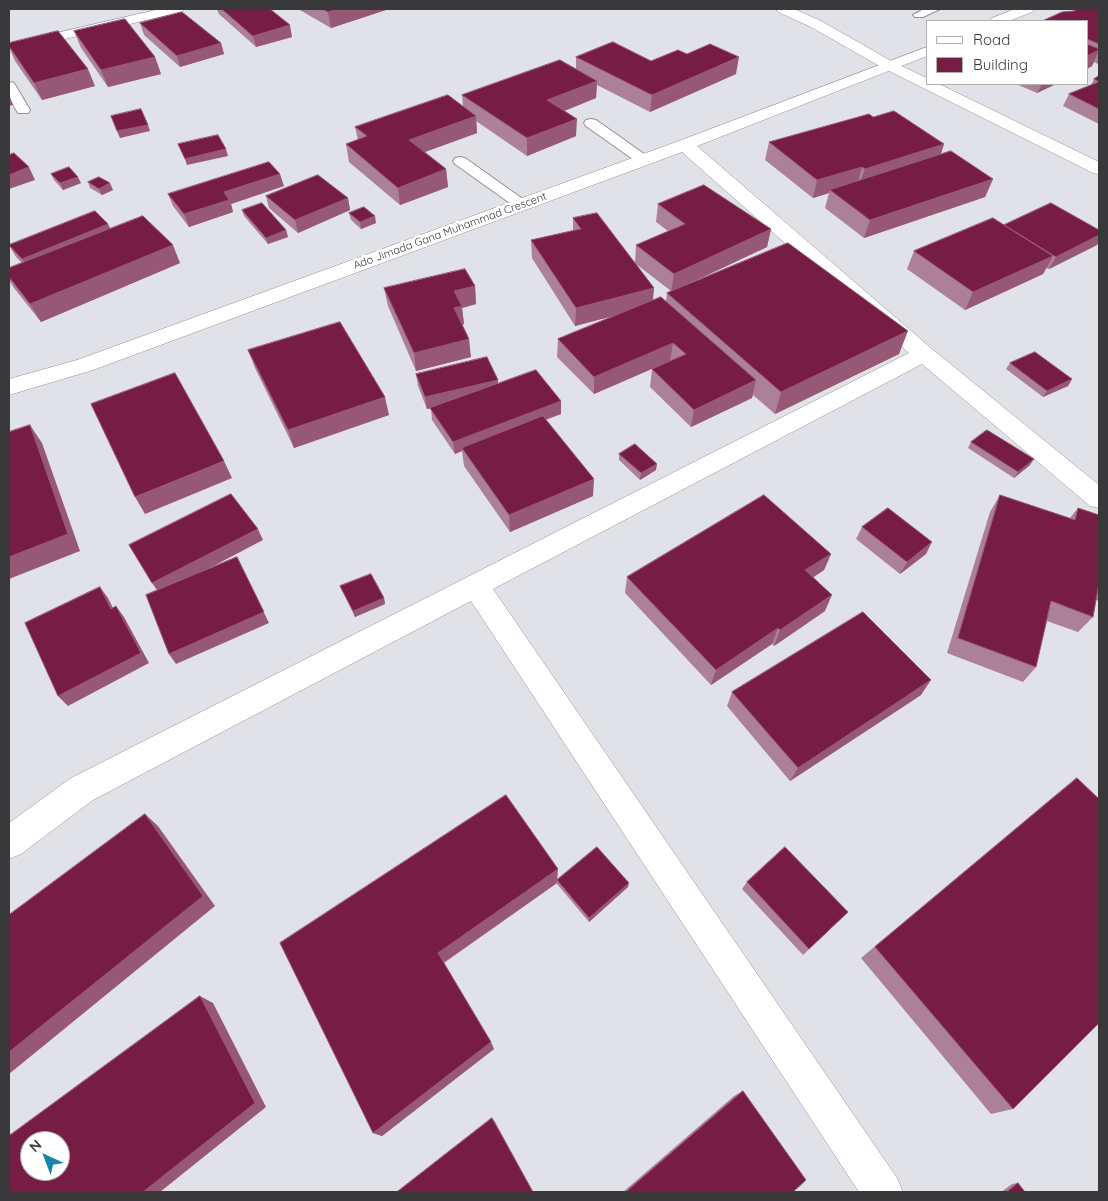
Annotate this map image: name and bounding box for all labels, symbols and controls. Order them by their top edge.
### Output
legend [926,20,1088,85]
text: Road [973,30,1010,49]
text: Building [973,55,1028,74]
street label: Ado Jimada Gana Muhammad Crescent [352,190,548,272]
north arrow [20,1131,70,1181]
text: N [26,1136,45,1156]

